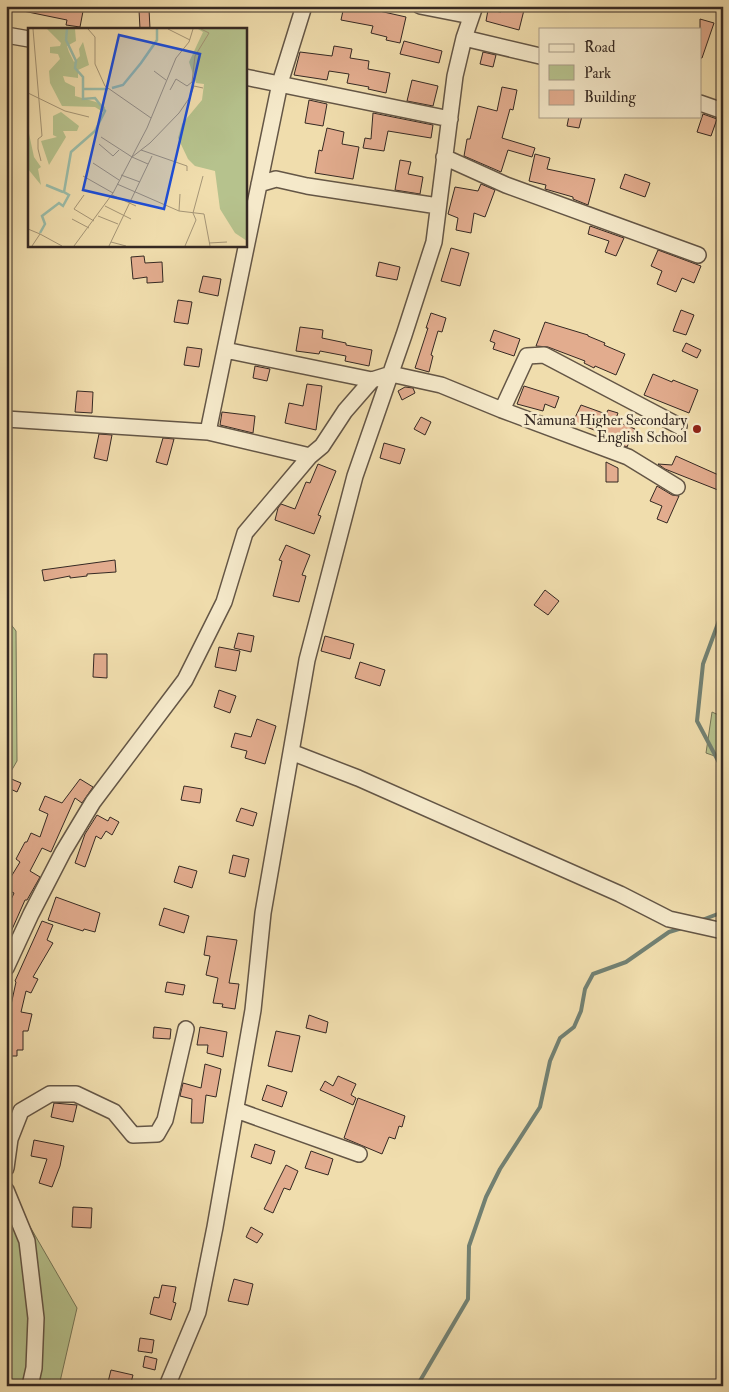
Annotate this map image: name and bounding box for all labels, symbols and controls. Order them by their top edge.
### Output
inset map [28,28,246,246]
legend [539,28,702,118]
text: Road [584,38,616,57]
text: Park [584,64,611,83]
text: Building [584,88,636,107]
place label: Namuna Higher Secondary English School [524,411,687,447]
marker: Namuna Higher Secondary English School [691,423,703,435]

